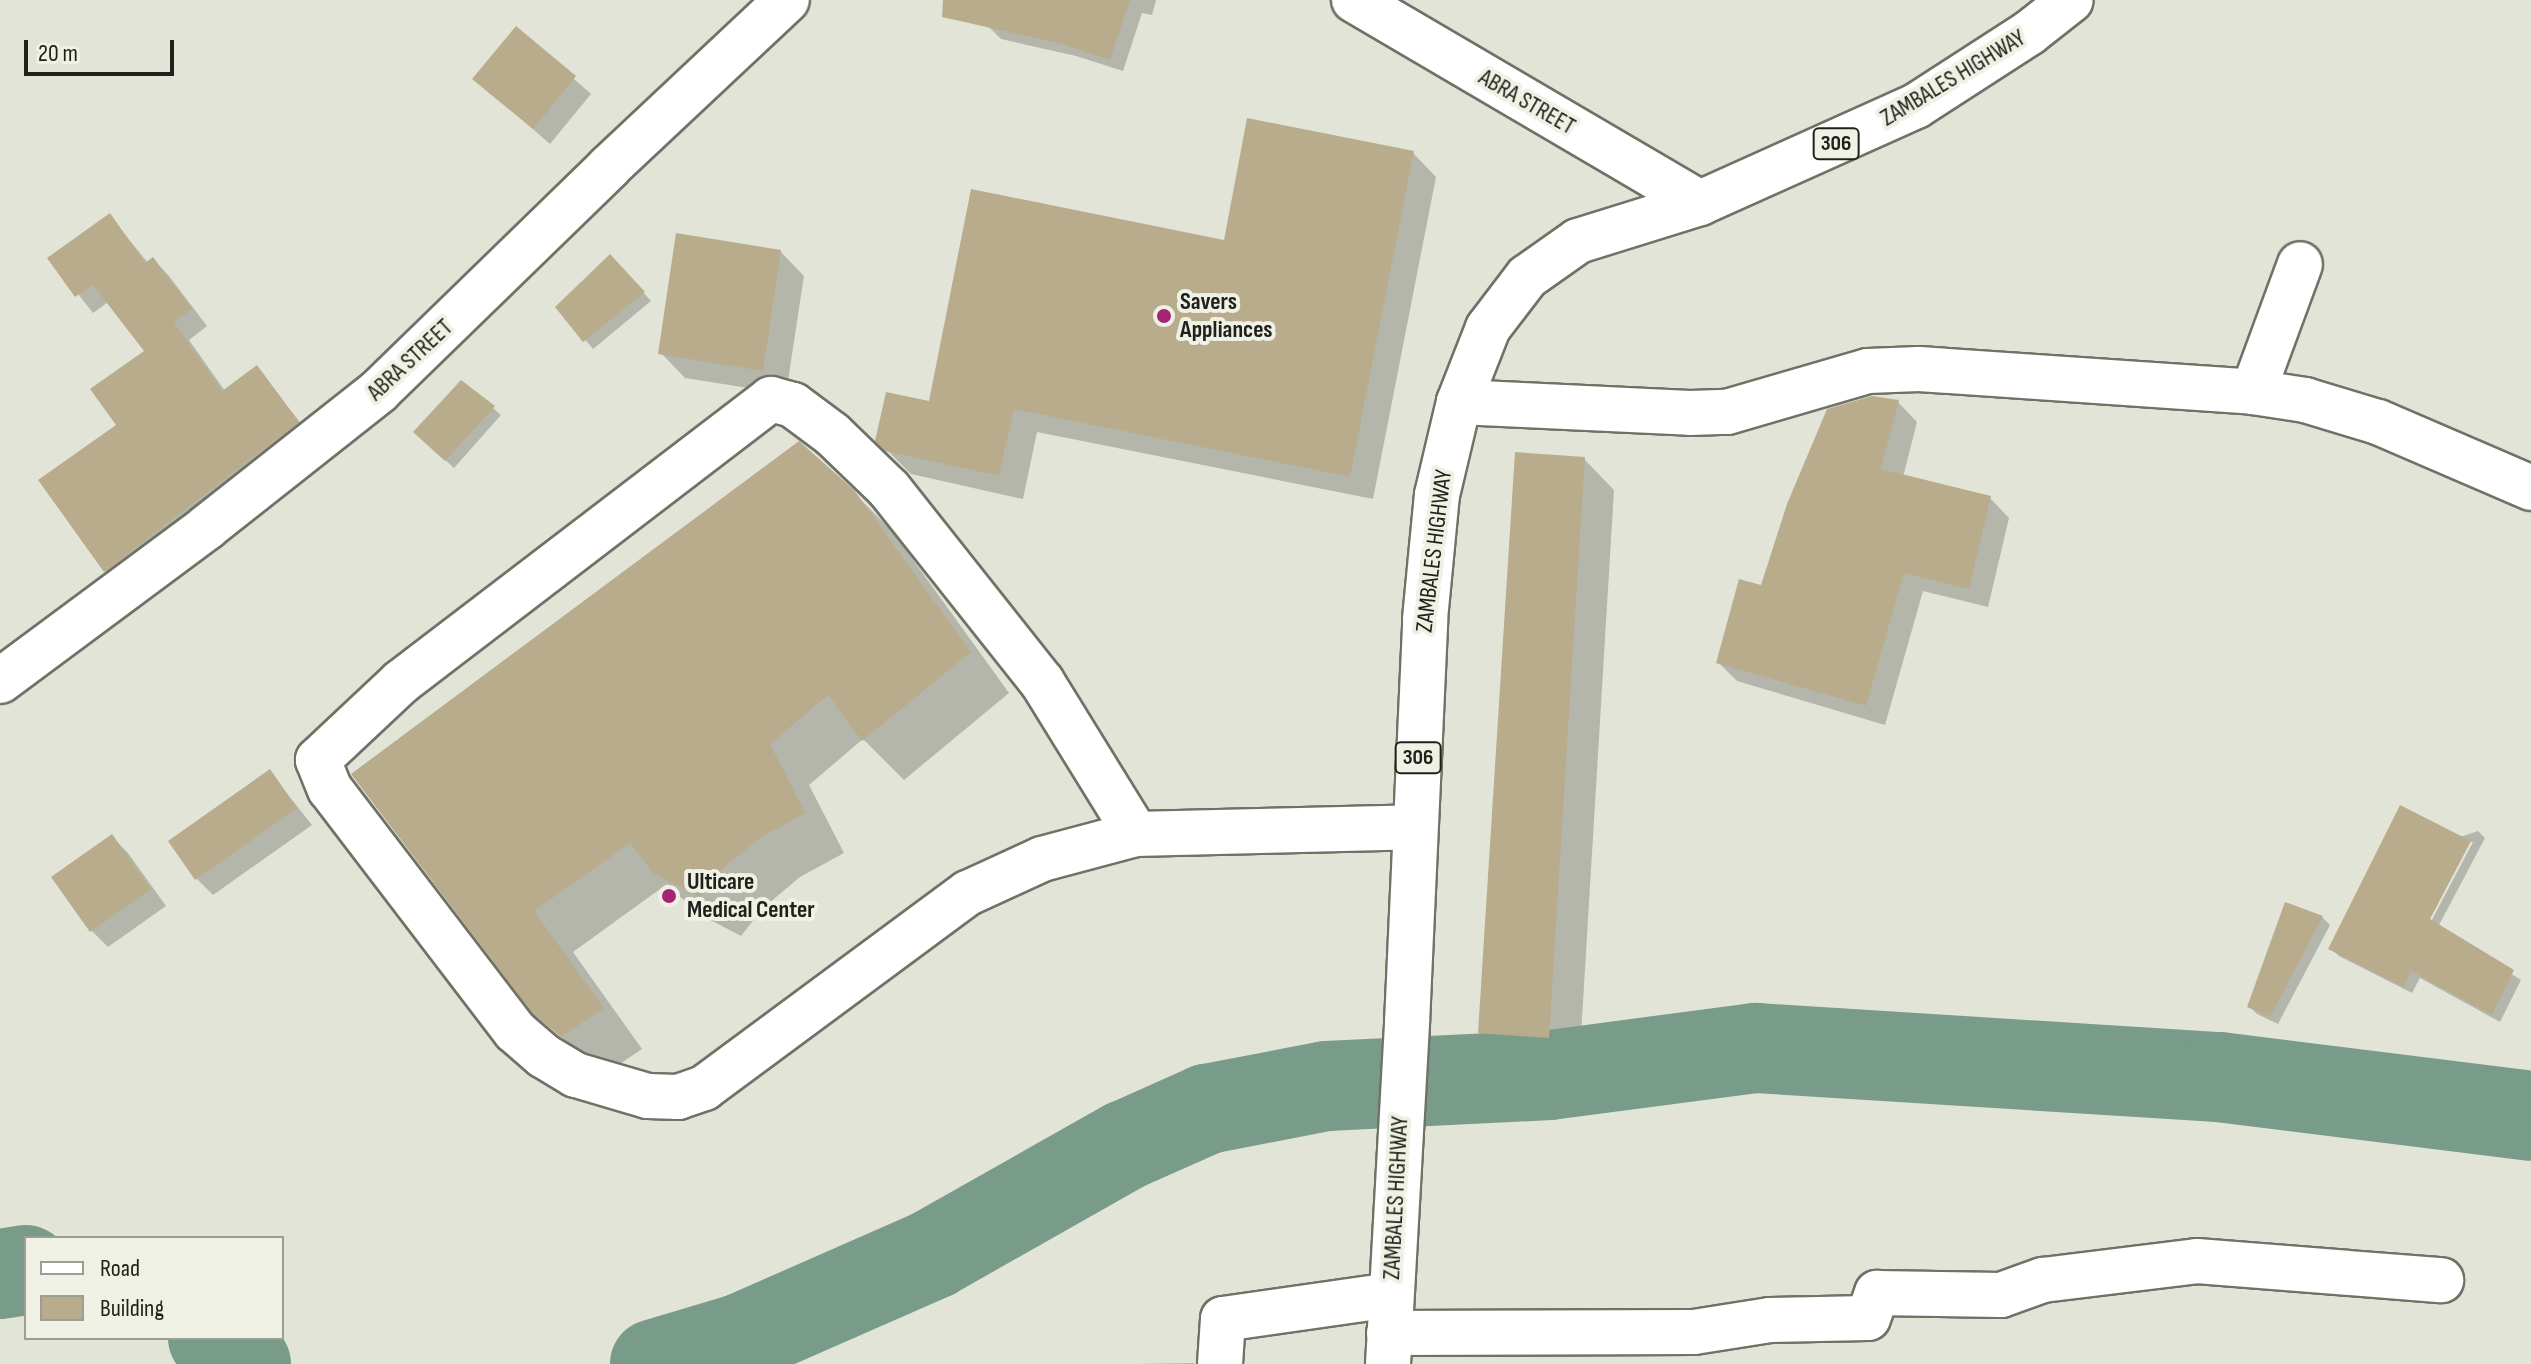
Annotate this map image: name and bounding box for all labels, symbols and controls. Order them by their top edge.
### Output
street label: ZAMBALES HIGHWAY [1875,23,2031,133]
scale bar [28,24,178,74]
text: 20 m [38,39,78,68]
street label: ABRA STREET [1474,63,1580,141]
road number: 306 [1812,126,1860,162]
place label: Savers Appliances [1180,288,1273,344]
marker: Savers Appliances [1155,307,1173,325]
street label: ABRA STREET [361,313,459,407]
street label: ZAMBALES HIGHWAY [1410,468,1458,634]
road number: 306 [1394,740,1442,776]
place label: Ulticare Medical Center [687,868,815,924]
marker: Ulticare Medical Center [658,885,680,907]
street label: ZAMBALES HIGHWAY [1377,1115,1415,1281]
legend [24,1236,284,1340]
text: Road [100,1254,140,1283]
text: Building [100,1294,164,1323]

